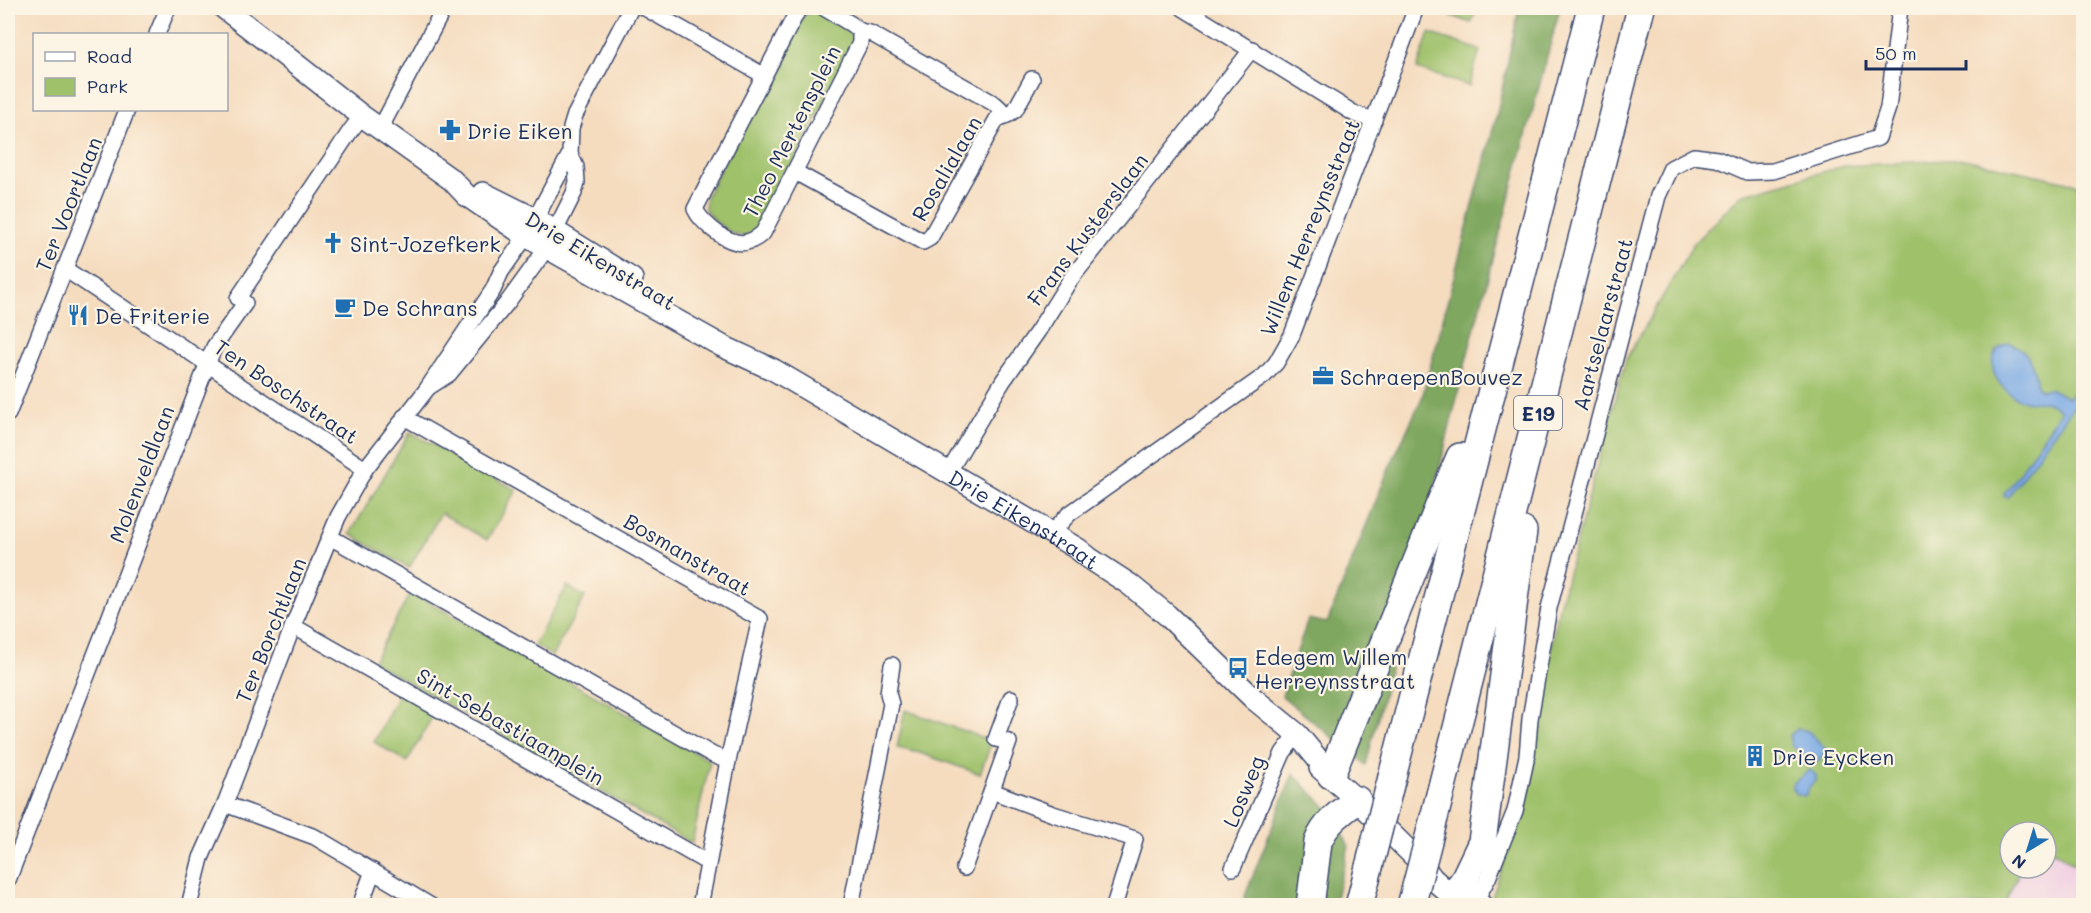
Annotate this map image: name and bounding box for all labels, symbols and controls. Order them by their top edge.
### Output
legend [33,33,228,111]
scale bar [1866,33,1966,71]
street label: Theo Mertensplein [736,41,846,221]
text: 50 m [1875,41,1917,65]
text: Road [87,44,132,68]
text: Park [87,74,128,98]
street label: Rosalialaan [905,111,987,225]
street label: Willem Herreynsstraat [1253,114,1365,340]
place label: Drie Eiken [467,117,572,144]
pharmacy icon: Drie Eiken [438,118,462,142]
street label: Ter Voortlaan [29,133,107,275]
street label: Frans Kusterslaan [1021,147,1153,311]
street label: Drie Eikenstraat [521,204,681,316]
place label: Sint-Jozefkerk [350,230,501,257]
church icon: Sint-Jozefkerk [321,231,345,255]
street label: Aartselaarstraat [1566,235,1638,413]
place label: De Schrans [362,294,478,321]
cafe icon: De Schrans [333,295,357,319]
place label: De Friterie [95,302,210,329]
restaurant icon: De Friterie [66,303,90,327]
street label: Ten Boschstraat [210,333,364,449]
place label: SchraepenBouvez [1340,363,1523,390]
office icon: SchraepenBouvez [1311,364,1335,388]
road number: E19 [1514,396,1562,430]
street label: Molenveldlaan [102,402,180,546]
street label: Drie Eikenstraat [944,463,1104,575]
street label: Bosmanstraat [620,507,756,601]
street label: Ter Borchtlaan [229,553,311,707]
place label: Edegem Willem Herreynsstraat [1255,643,1415,694]
bus stop icon: Edegem Willem Herreynsstraat [1226,656,1250,680]
street label: Sint-Sebastiaanplein [412,661,610,791]
place label: Drie Eycken [1772,743,1894,770]
building icon: Drie Eycken [1743,744,1767,768]
street label: Losweg [1216,751,1270,831]
north arrow [1998,820,2058,880]
text: N [2007,850,2030,874]

